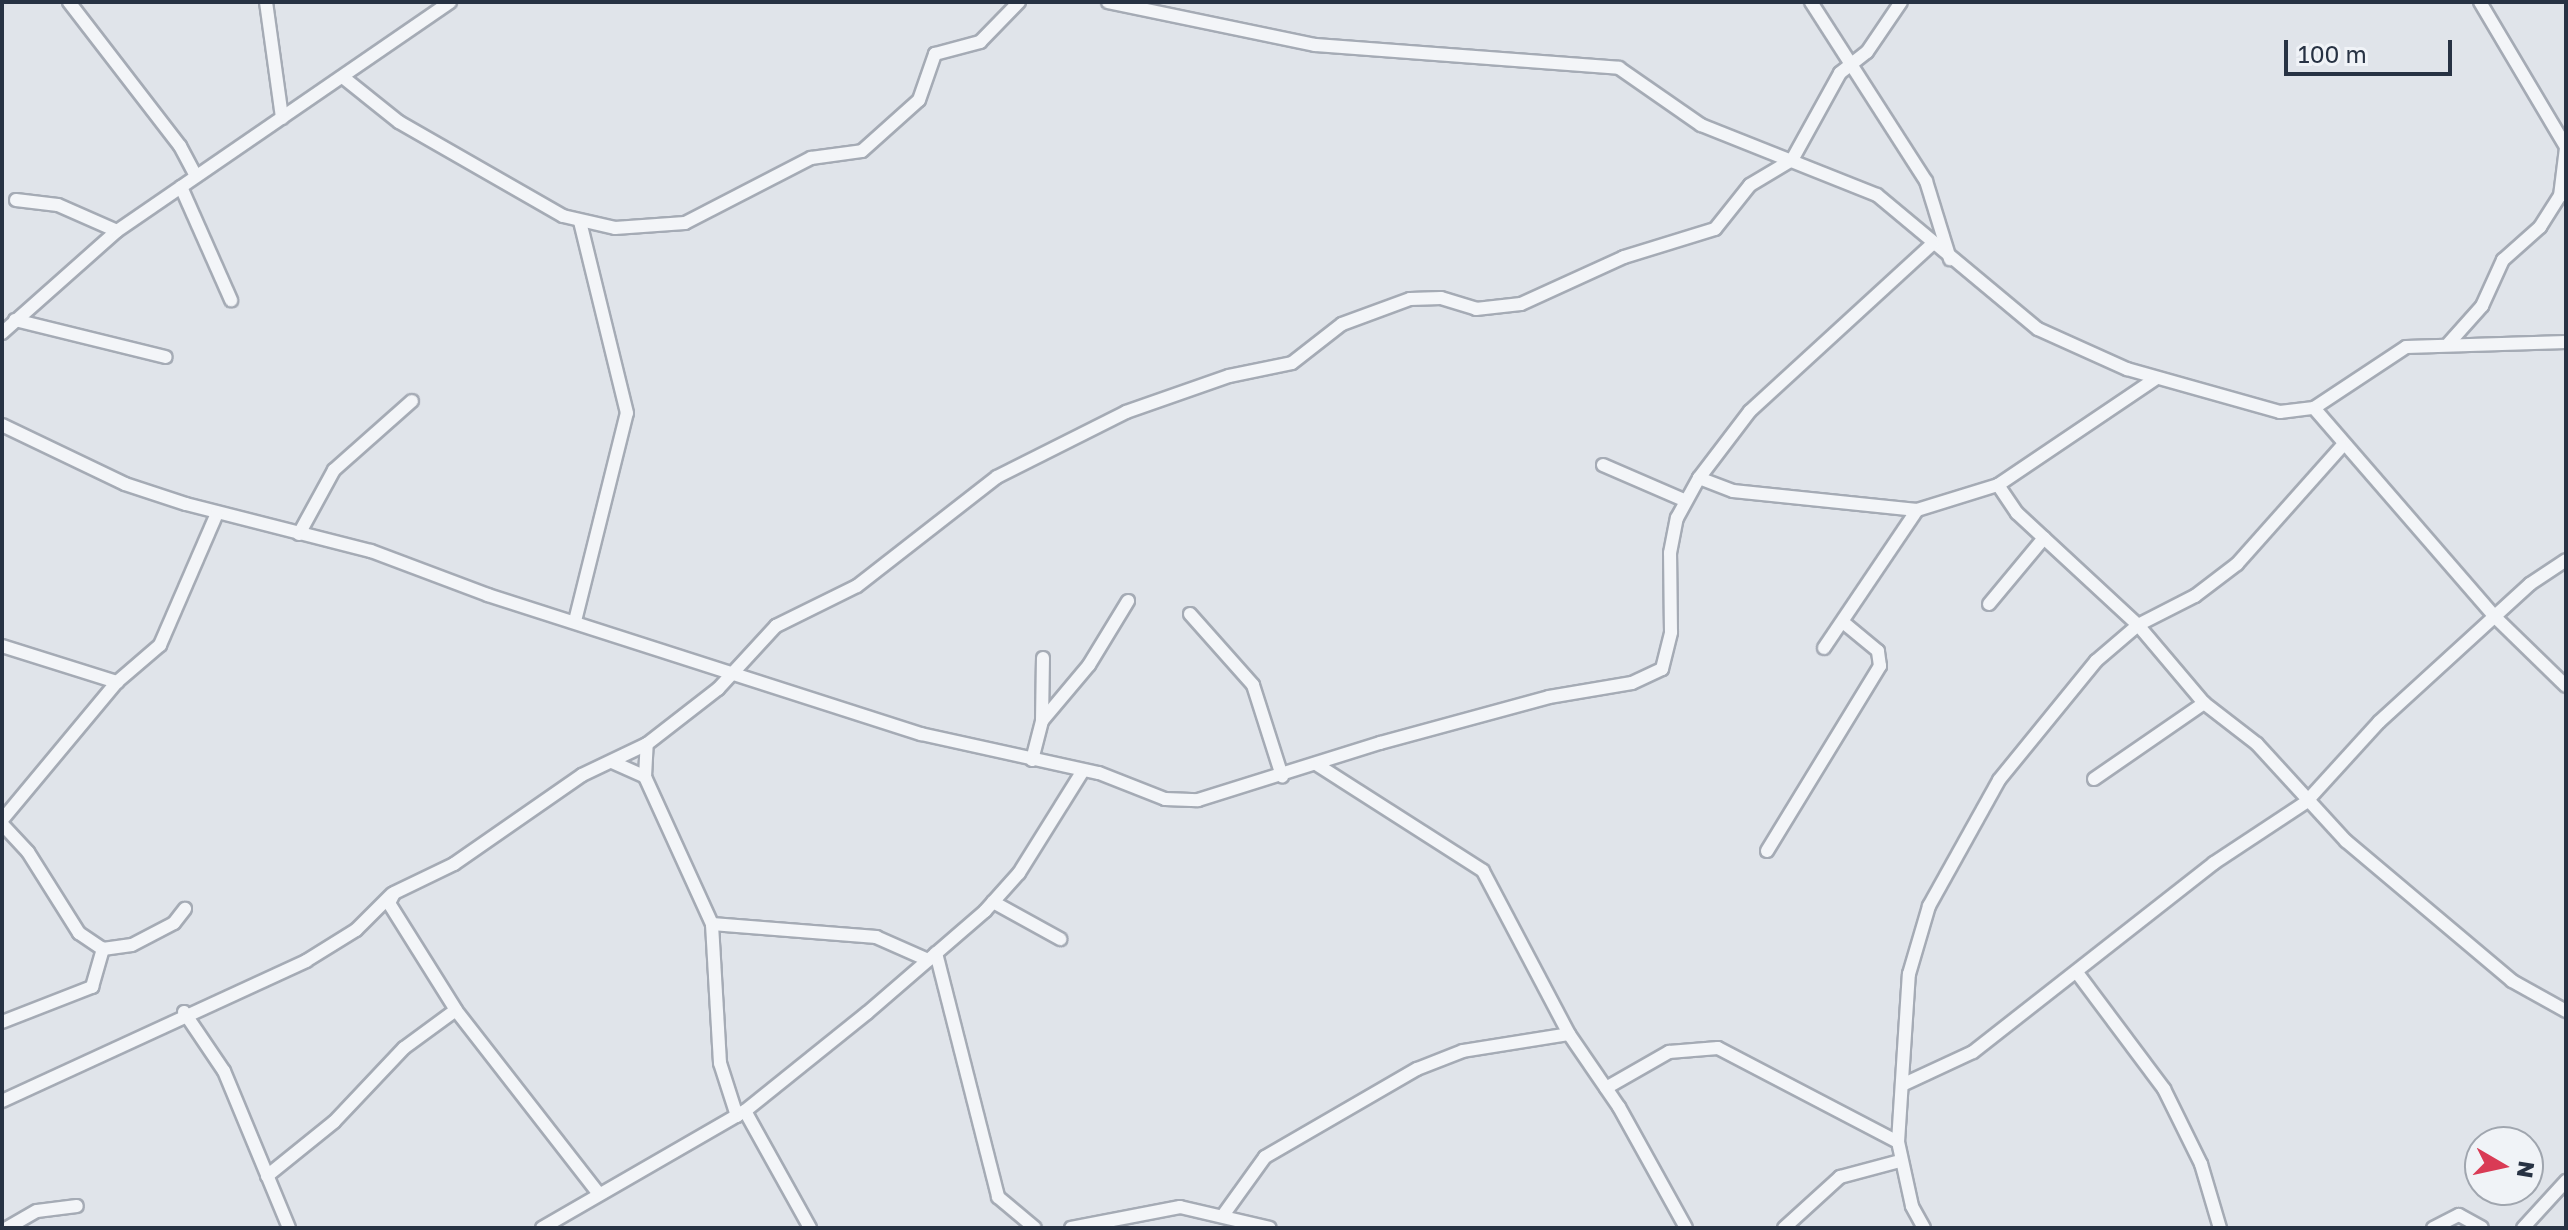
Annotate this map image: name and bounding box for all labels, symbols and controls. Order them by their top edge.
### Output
scale bar [2288,24,2456,74]
text: 100 m [2298,39,2367,68]
north arrow [2464,1126,2544,1206]
text: N [2512,1159,2541,1180]

